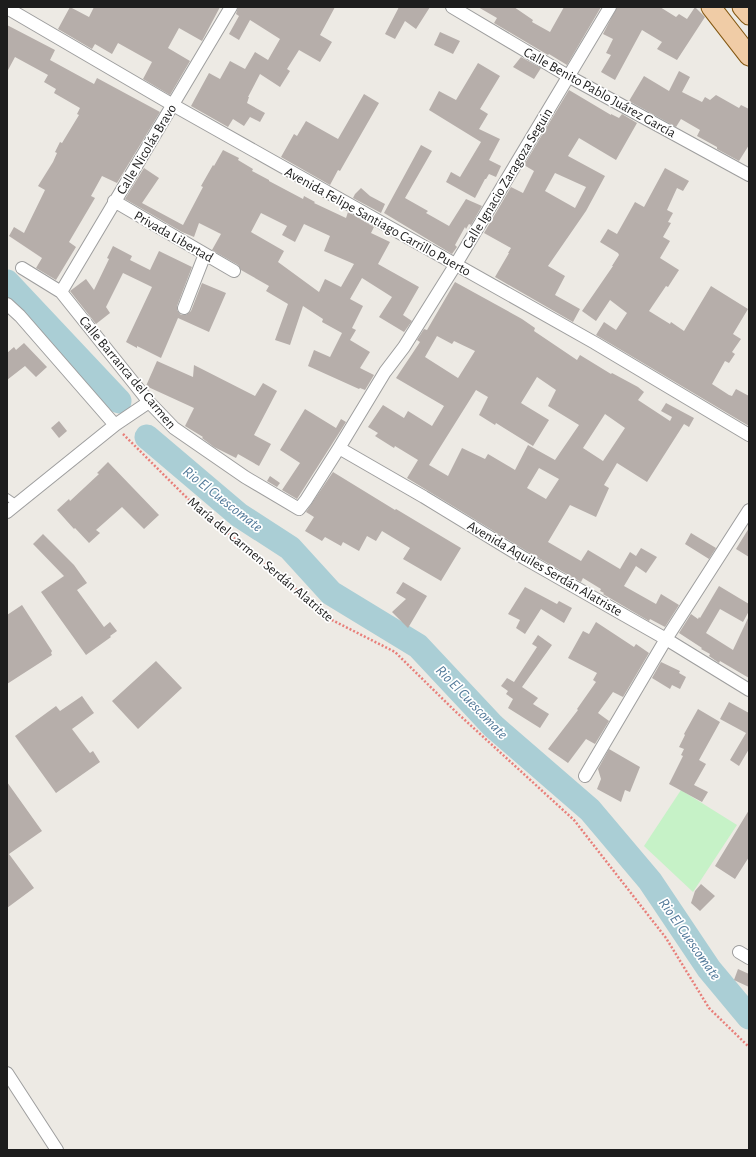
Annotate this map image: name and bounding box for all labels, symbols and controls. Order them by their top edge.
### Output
street label: Calle Benito Pablo Juárez García [521,45,678,141]
street label: Calle Nicolás Bravo [114,102,179,197]
street label: Calle Ignacio Zaragoza Seguin [460,106,555,251]
street label: Avenida Felipe Santiago Carrillo Puerto [282,165,473,279]
street label: Privada Libertad [132,209,215,265]
street label: Calle Barranca del Carmen [76,314,178,432]
water label: Rio El Cuescomate [180,464,265,535]
street label: María del Carmen Serdán Alatriste [185,495,336,625]
street label: Avenida Aquiles Serdán Alatriste [465,519,624,619]
water label: Rio El Cuescomate [433,663,511,742]
water label: Rio El Cuescomate [656,896,723,983]

